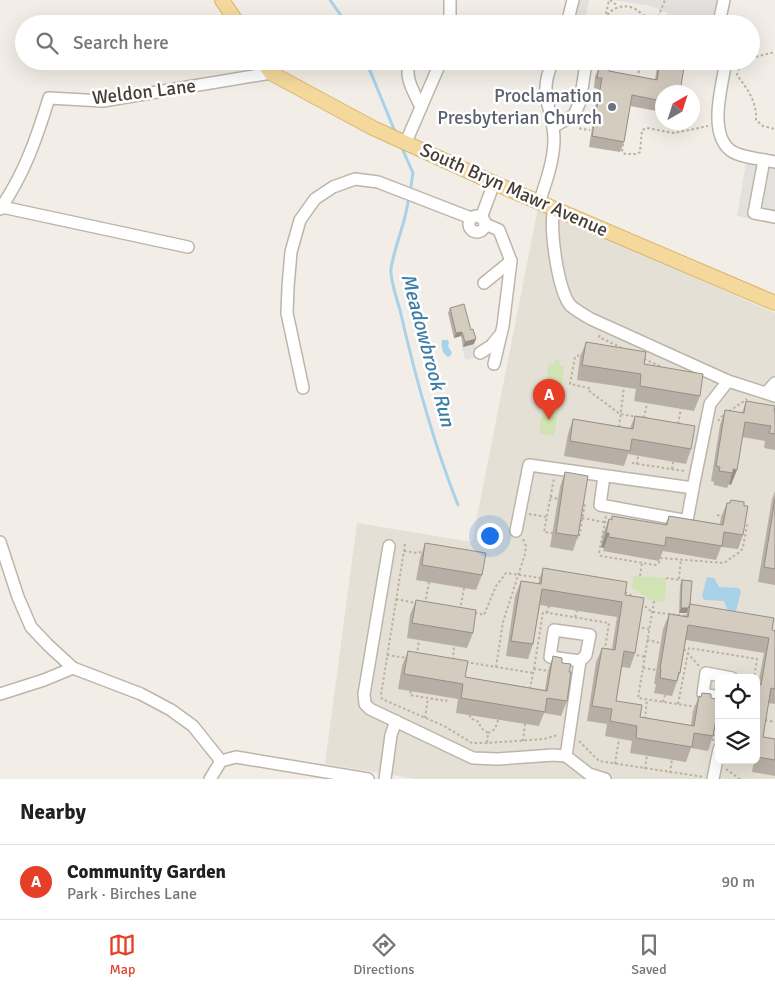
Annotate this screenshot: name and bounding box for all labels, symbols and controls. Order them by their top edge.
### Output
search box [15,15,760,70]
icon: search [33,29,61,57]
text: Search here [73,31,169,55]
street label: Weldon Lane [91,74,197,110]
place label: Proclamation Presbyterian Church [437,84,602,130]
north arrow [655,85,700,130]
marker: Proclamation Presbyterian Church [606,101,618,113]
street label: South Bryn Mawr Avenue [416,138,612,242]
water label: Meadowbrook Run [396,271,461,430]
pin: A [533,379,565,420]
your location [477,523,503,549]
map controls [715,674,760,764]
button: locate [715,674,760,719]
button: layers [715,719,760,764]
text: Nearby [20,799,86,825]
text: Community Garden [67,860,226,884]
text: A [31,872,41,892]
text: 90 m [721,872,755,892]
text: Park · Birches Lane [67,884,197,904]
tab: Map [108,931,136,978]
tab: Directions [353,931,414,978]
tab: Saved [631,931,667,978]

